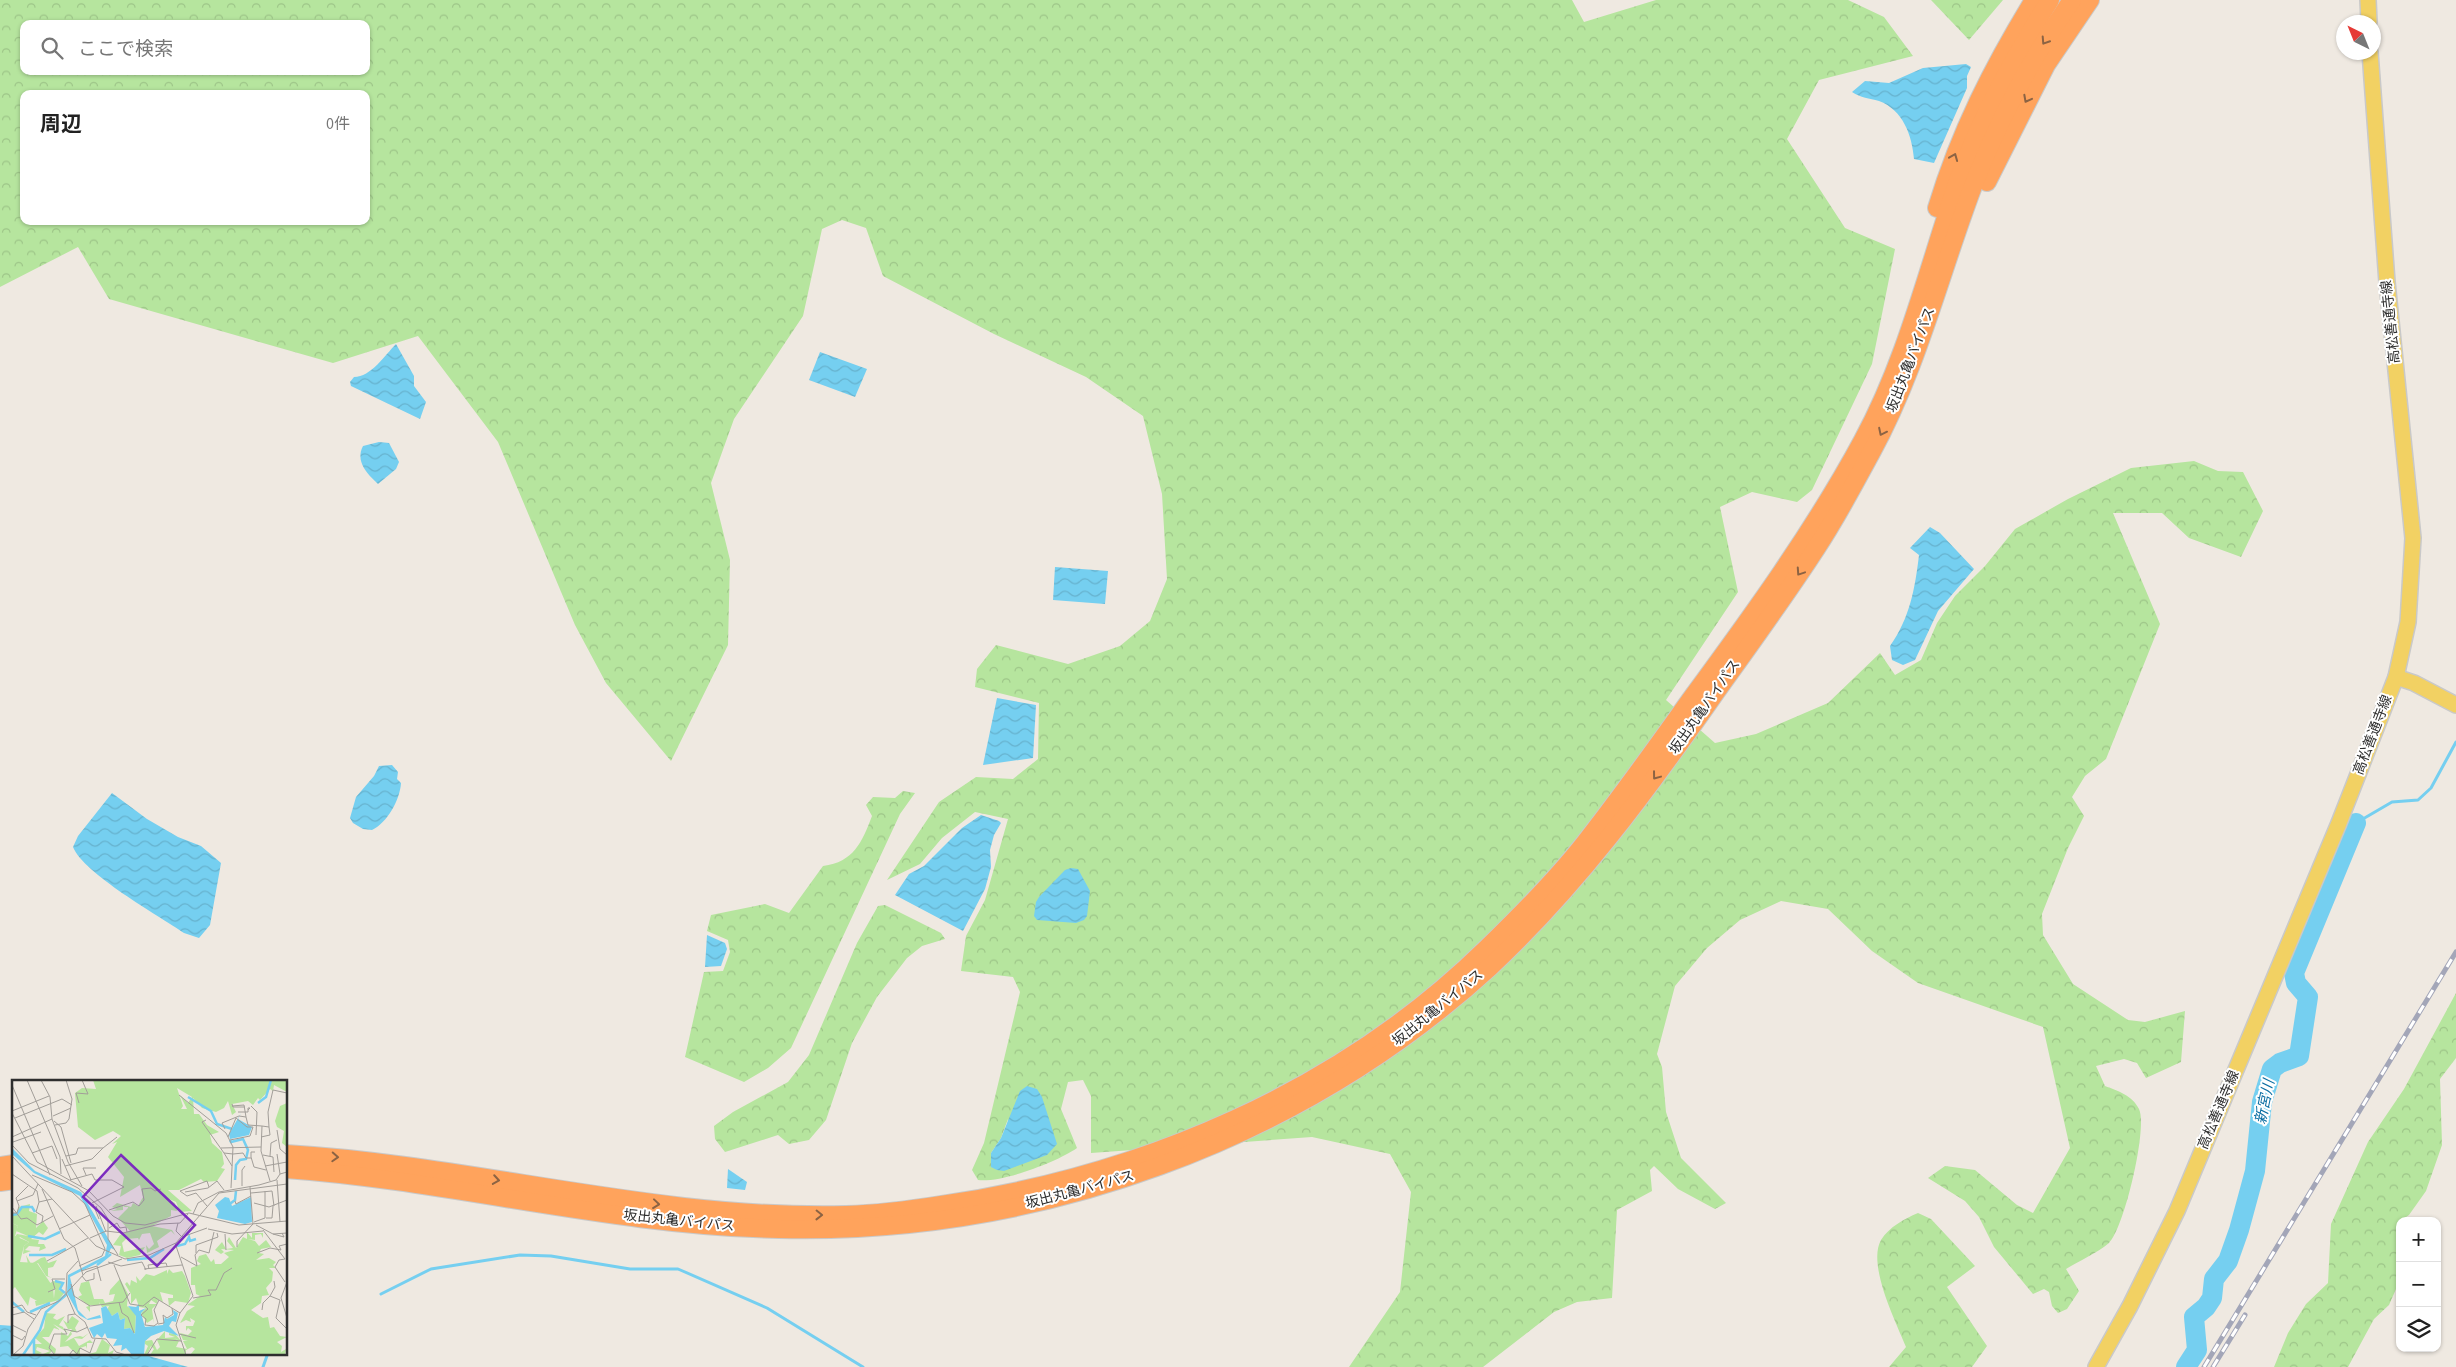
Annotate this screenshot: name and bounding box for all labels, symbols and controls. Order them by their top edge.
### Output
north arrow [2336,15,2381,60]
search box [20,20,370,75]
icon: search [38,34,66,62]
one-way arrow [2042,35,2051,44]
text: ここで検索 [78,36,173,63]
one-way arrow [2023,94,2033,103]
text: 周辺 [40,109,82,139]
text: 0件 [326,113,350,135]
one-way arrow [1948,154,1958,162]
street label: 高松善通寺線 [2377,279,2405,365]
street label: 坂出丸亀バイパス [1882,304,1940,416]
one-way arrow [1878,427,1888,436]
one-way arrow [1797,566,1806,576]
street label: 坂出丸亀バイパス [1665,656,1745,758]
street label: 高松善通寺線 [2349,692,2397,778]
one-way arrow [1653,770,1662,780]
street label: 坂出丸亀バイパス [1388,965,1488,1051]
street label: 高松善通寺線 [2193,1067,2245,1153]
water label: 新宮川 [2250,1076,2280,1126]
inset map [12,1080,288,1354]
one-way arrow [331,1151,339,1162]
street label: 坂出丸亀バイパス [1023,1166,1137,1214]
one-way arrow [491,1175,500,1185]
one-way arrow [653,1198,661,1209]
street label: 坂出丸亀バイパス [622,1205,736,1237]
one-way arrow [815,1210,823,1220]
map controls [2396,1217,2441,1352]
button: + [2396,1217,2441,1262]
button: − [2396,1262,2441,1307]
button: layers [2396,1307,2441,1352]

